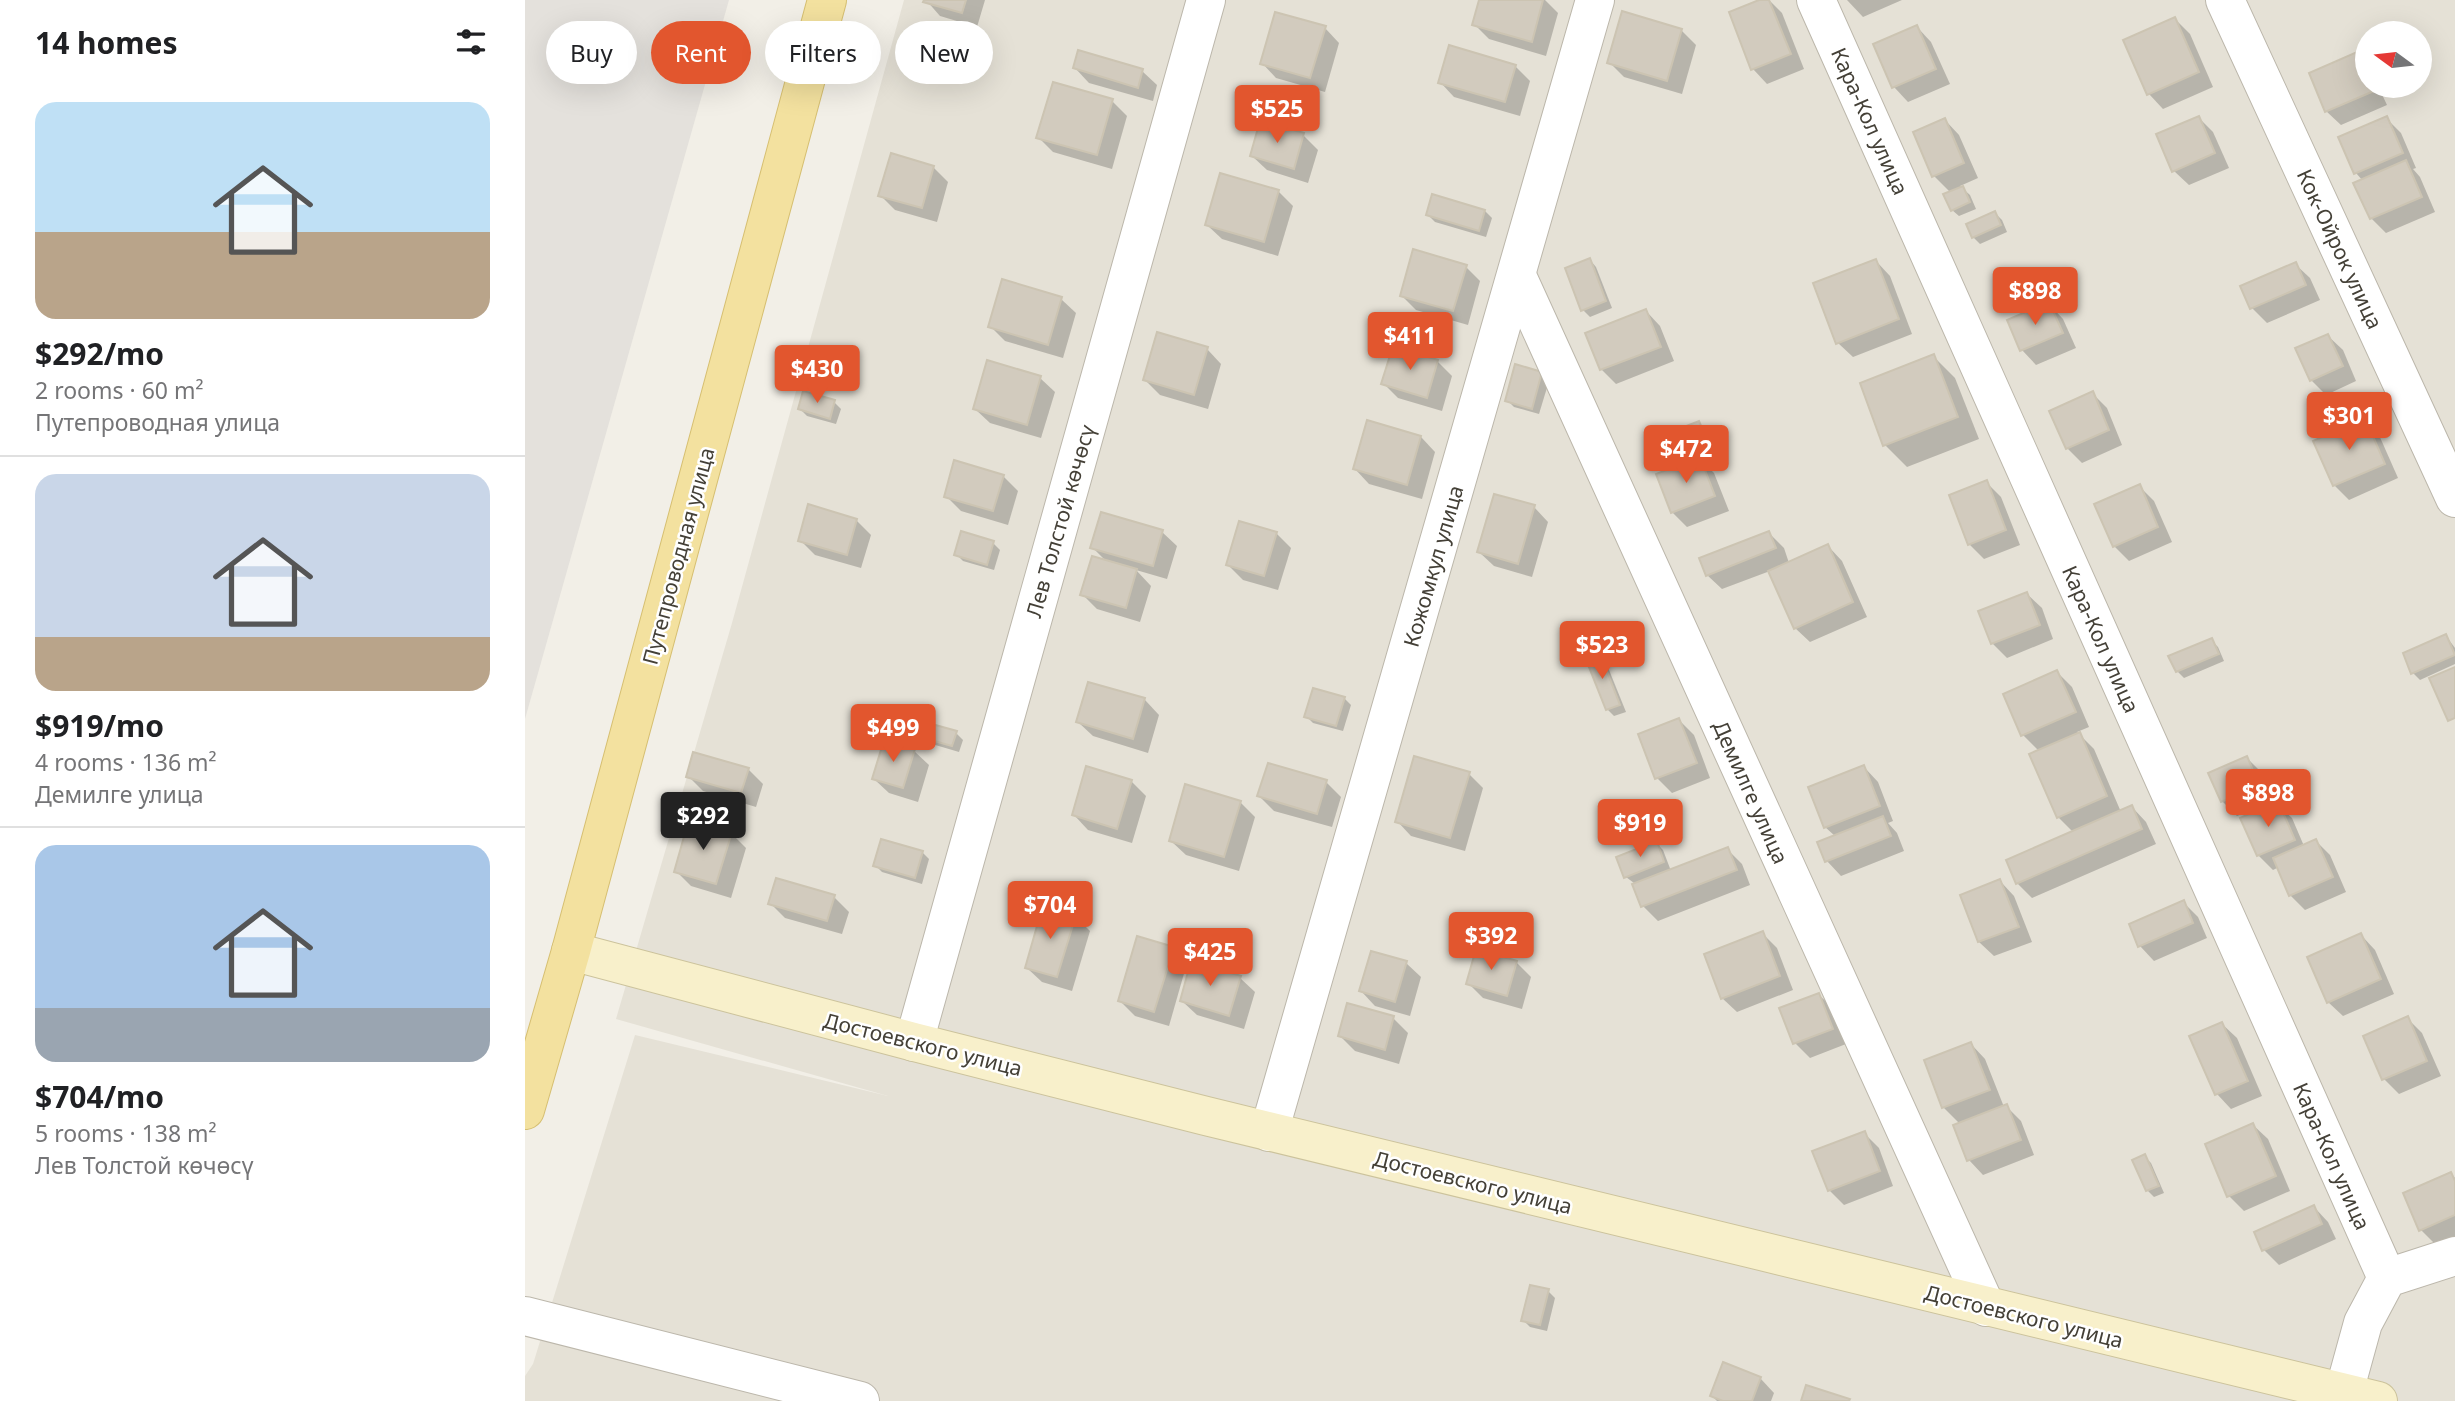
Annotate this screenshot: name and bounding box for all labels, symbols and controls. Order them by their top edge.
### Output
chip: Buy [546,21,637,84]
chip: Rent [651,21,751,84]
chip: Filters [765,21,881,84]
chip: New [895,21,993,84]
north arrow [2355,21,2433,98]
map controls [2355,21,2432,98]
text: 14 homes [35,22,178,63]
icon: filters [452,23,490,61]
street label: Кара-Кол улица [1825,43,1915,199]
pin: $525 [1236,86,1318,145]
text: $525 [1251,92,1303,124]
icon: home [200,147,326,273]
street label: Кок-Ойрок улица [2291,165,2389,333]
pin: $898 [1994,268,2076,327]
text: $898 [2009,274,2061,306]
pin: $411 [1369,312,1451,372]
text: $411 [1384,319,1436,351]
text: $292/mo [35,333,164,374]
pin: $430 [776,346,858,405]
text: $430 [791,352,843,384]
text: 2 rooms · 60 m² [35,374,204,406]
pin: $301 [2308,392,2390,452]
text: $301 [2323,399,2375,431]
text: Путепроводная улица [35,406,280,438]
street label: Лев Толстой көчөсү [1019,421,1101,621]
pin: $472 [1645,426,1727,485]
text: $472 [1660,432,1712,464]
street label: Путепроводная улица [636,444,720,668]
street label: Кожомкул улица [1397,482,1469,650]
icon: home [200,519,326,645]
street label: Кара-Кол улица [2056,561,2146,717]
pin: $523 [1561,622,1643,681]
text: $523 [1576,628,1628,660]
pin: $499 [852,704,934,764]
text: $919/mo [35,705,164,746]
text: $499 [867,711,919,743]
street label: Демилге улица [1707,716,1795,868]
text: 4 rooms · 136 m² [35,746,217,778]
pin: $898 [2227,770,2309,829]
text: $898 [2242,776,2294,808]
text: Демилге улица [35,778,204,810]
pin: $292 [662,792,744,852]
text: $292 [677,799,729,831]
pin: $919 [1599,800,1681,859]
text: $919 [1614,806,1666,838]
pin: $704 [1009,881,1091,941]
text: $704 [1024,888,1076,920]
icon: home [200,890,326,1016]
pin: $392 [1450,912,1532,972]
text: $392 [1465,919,1517,951]
pin: $425 [1169,928,1251,988]
text: $425 [1184,935,1236,967]
street label: Достоевского улица [821,1006,1025,1082]
text: $704/mo [35,1076,164,1117]
street label: Кара-Кол улица [2287,1078,2377,1234]
text: 5 rooms · 138 m² [35,1117,217,1149]
street label: Достоевского улица [1371,1144,1575,1220]
text: Лев Толстой көчөсү [35,1149,253,1181]
street label: Достоевского улица [1922,1278,2126,1354]

